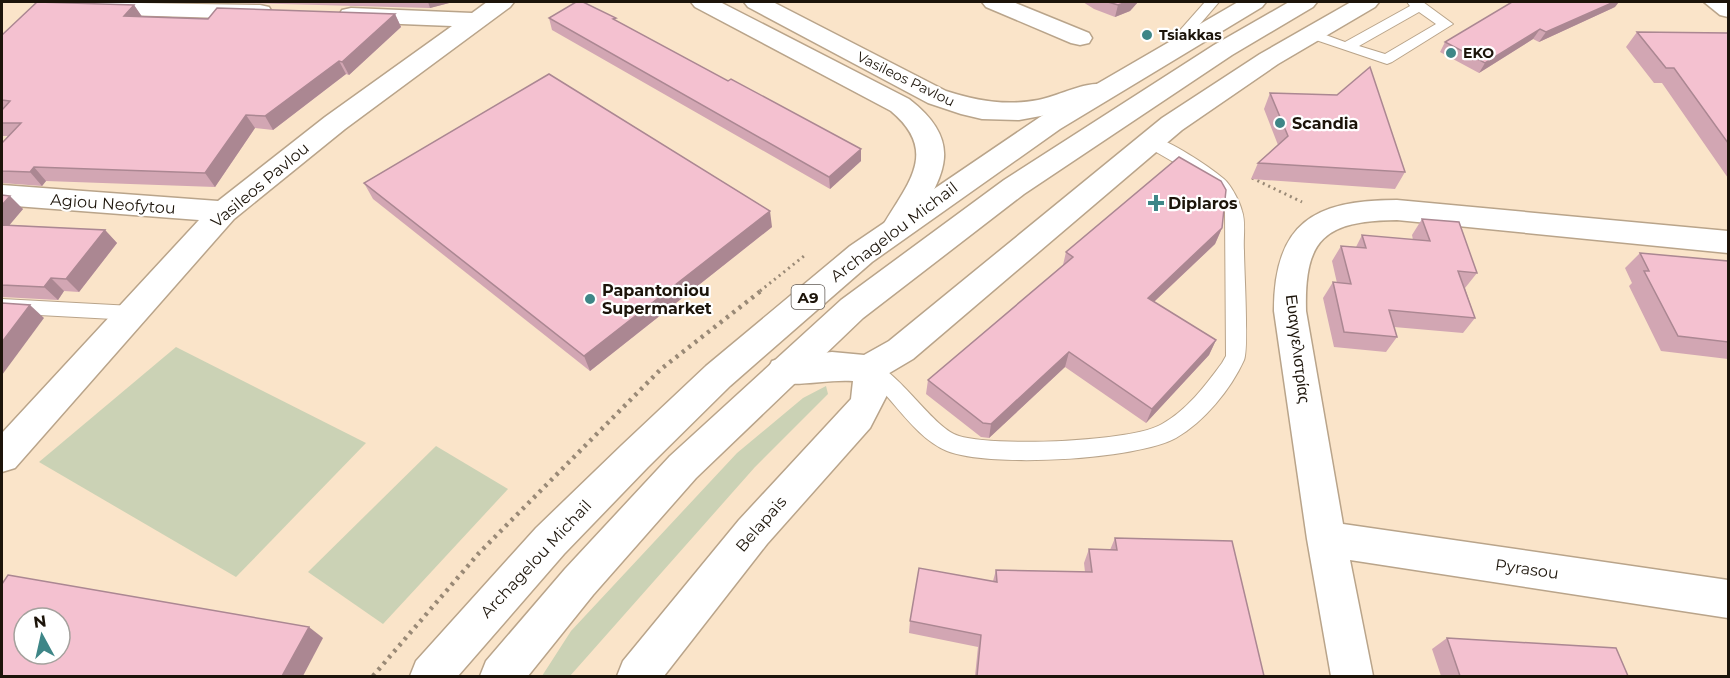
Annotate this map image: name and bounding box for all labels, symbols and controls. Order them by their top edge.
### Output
place label: Tsiakkas [1159,26,1222,44]
marker: Tsiakkas [1140,28,1154,42]
place label: EKO [1463,44,1494,62]
marker: EKO [1444,46,1458,60]
street label: Vasileos Pavlou [854,47,958,111]
place label: Scandia [1292,114,1358,133]
marker: Scandia [1273,116,1287,130]
street label: Vasileos Pavlou [207,138,313,232]
street label: Archagelou Michail [827,178,961,286]
street label: Agiou Neofytou [50,190,176,218]
place label: Diplaros [1168,194,1238,213]
marker: Diplaros [1149,196,1163,210]
place label: Papantoniou Supermarket [602,281,712,318]
road number: A9 [792,285,824,309]
marker: Papantoniou Supermarket [583,292,597,306]
street label: Ευαγγελιστρίας [1282,293,1314,405]
street label: Belapais [732,492,791,556]
street label: Archagelou Michail [477,496,595,622]
street label: Pyrasou [1494,555,1560,583]
north arrow [12,606,72,666]
text: N [32,611,48,632]

